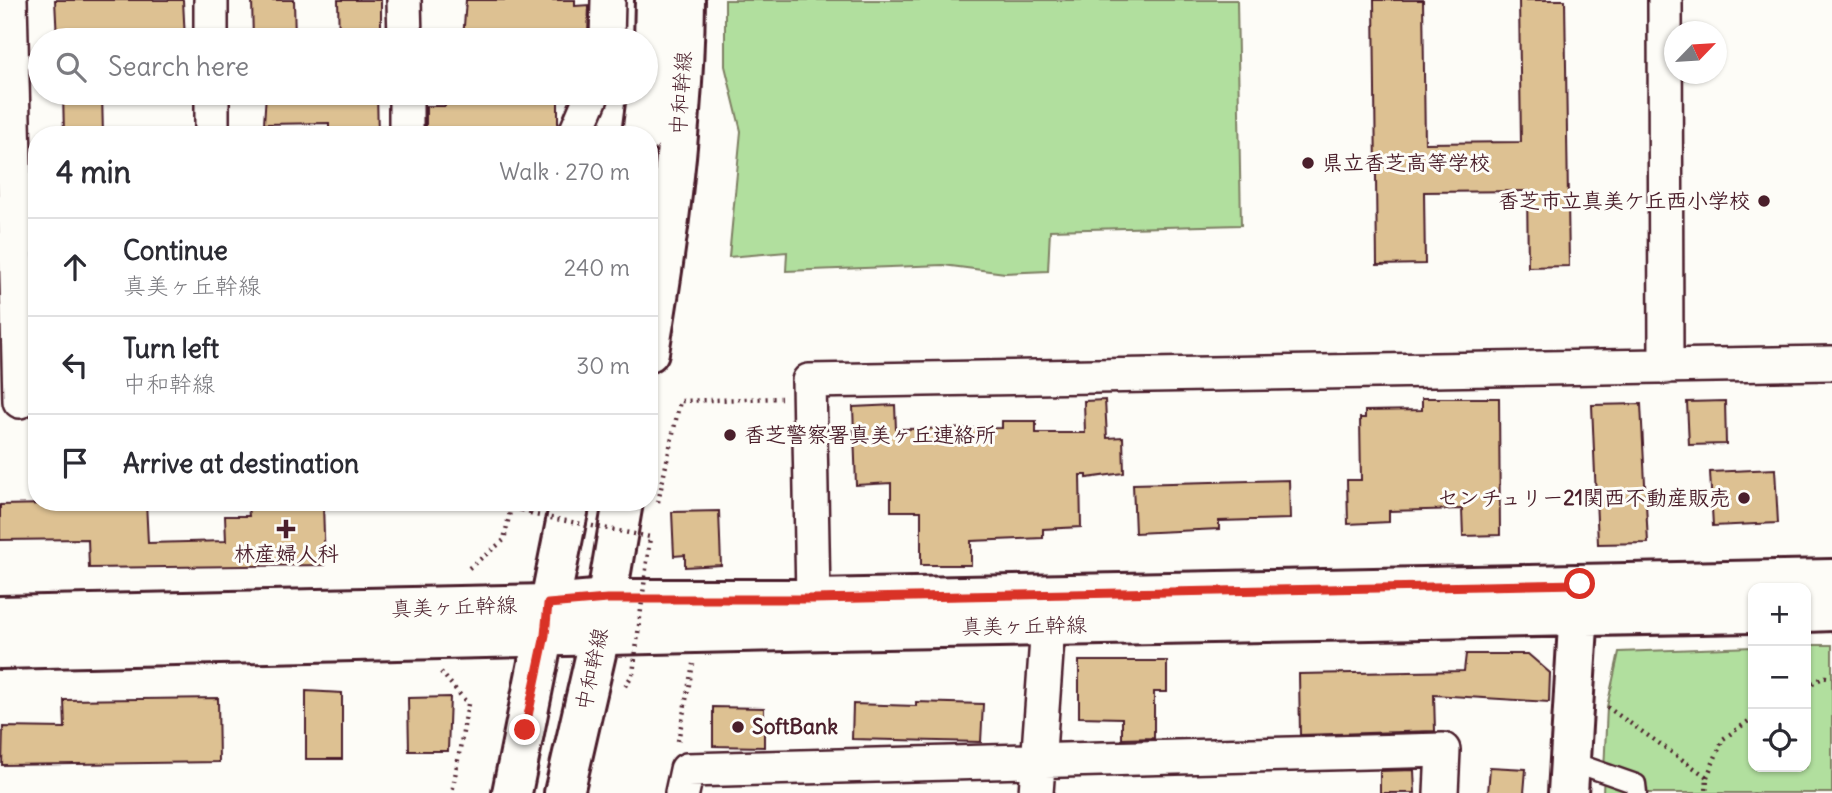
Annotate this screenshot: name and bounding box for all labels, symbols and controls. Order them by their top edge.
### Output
north arrow [1664,21,1727,84]
search box [28,28,658,105]
icon: search [52,48,90,86]
text: Search here [108,50,249,83]
street label: 中和幹線 [664,50,697,136]
place label: 県立香芝高等学校 [1322,149,1490,176]
text: 4 min [56,153,131,191]
marker: 県立香芝高等学校 [1300,155,1316,171]
text: Walk · 270 m [499,157,630,186]
place label: 香芝市立真美ケ丘西小学校 [1498,187,1750,214]
marker: 香芝市立真美ケ丘西小学校 [1756,193,1772,209]
text: Continue [123,234,228,267]
icon: ahead [56,248,94,286]
text: 240 m [564,253,630,282]
text: 真美ヶ丘幹線 [123,271,261,300]
text: Turn left [123,332,219,365]
icon: left [56,346,94,384]
text: 30 m [576,351,630,380]
text: 中和幹線 [123,369,215,398]
place label: 香芝警察署真美ヶ丘連絡所 [744,421,996,448]
marker: 香芝警察署真美ヶ丘連絡所 [722,427,738,443]
icon: arrive [56,444,94,482]
text: Arrive at destination [123,447,359,480]
place label: センチュリー21関西不動産販売 [1438,484,1730,511]
marker: センチュリー21関西不動産販売 [1736,490,1752,506]
marker: 林産婦人科 [276,519,296,539]
place label: 林産婦人科 [234,540,339,567]
route start [1564,568,1595,599]
map controls [1748,583,1811,772]
button: + [1748,583,1811,646]
street label: 真美ヶ丘幹線 [391,591,517,622]
street label: 真美ヶ丘幹線 [961,611,1087,640]
street label: 中和幹線 [570,625,613,713]
button: − [1748,646,1811,709]
button: locate [1748,709,1811,772]
place label: SoftBank [752,713,838,740]
route end [509,714,540,745]
marker: SoftBank [730,719,746,735]

